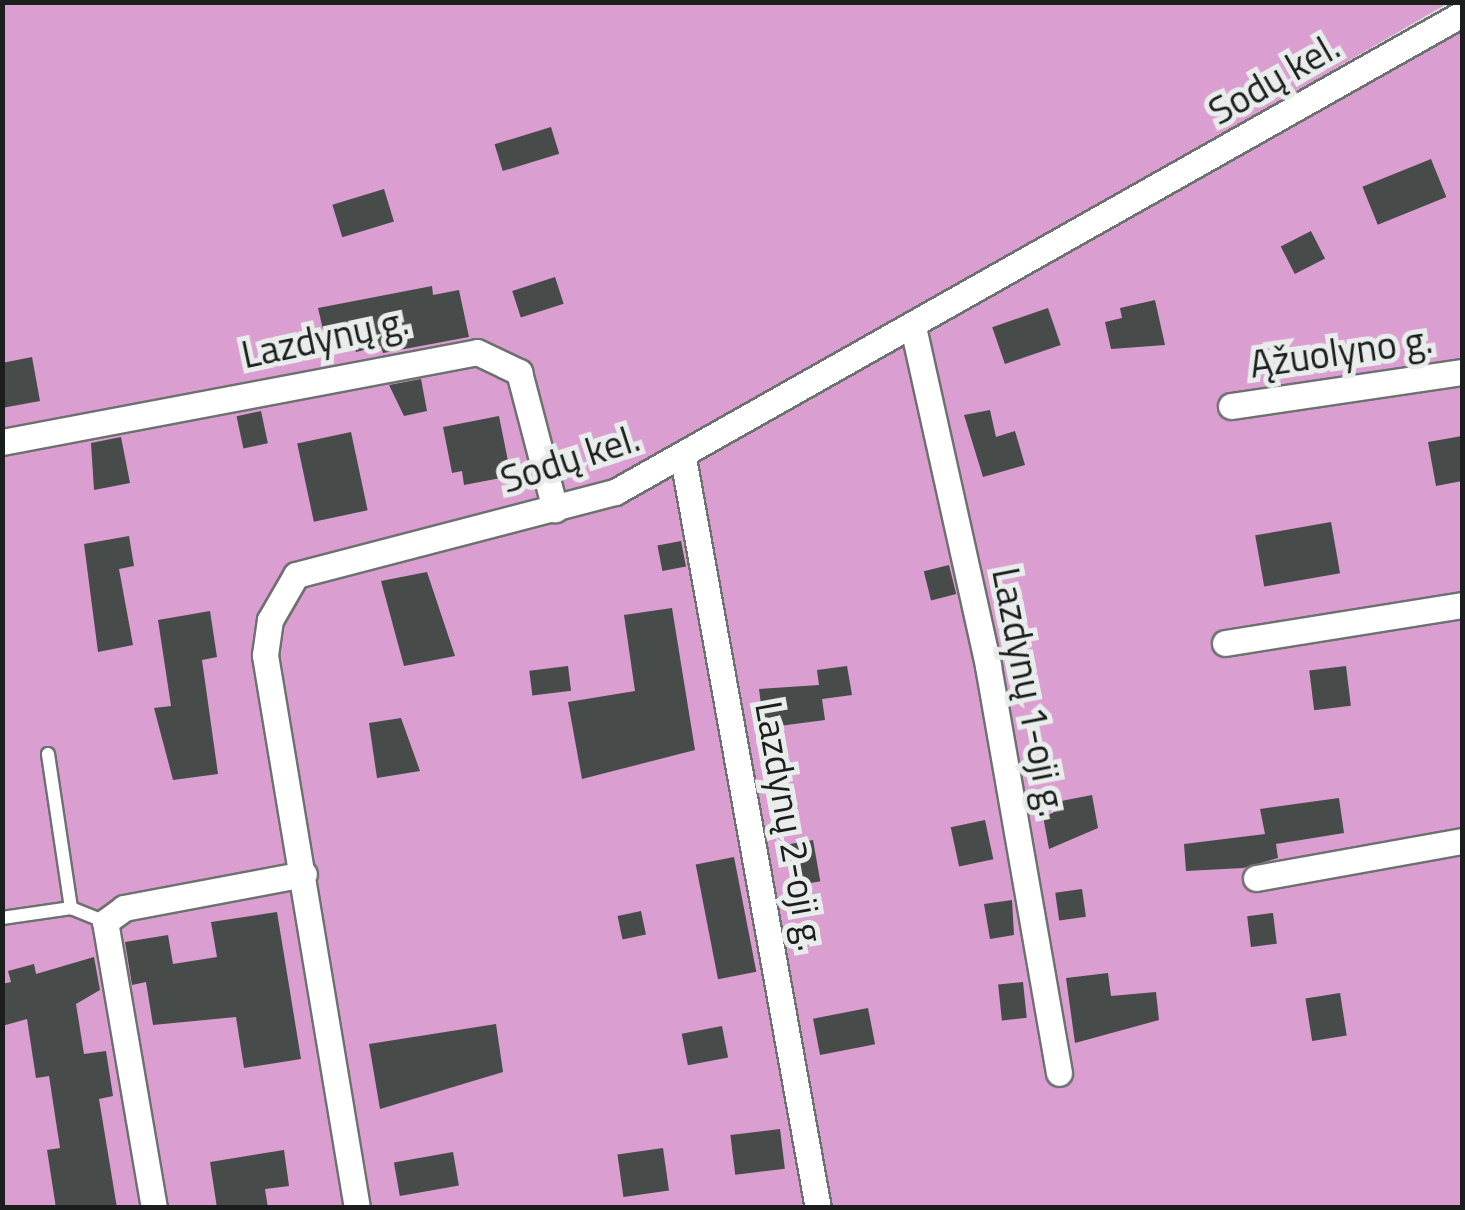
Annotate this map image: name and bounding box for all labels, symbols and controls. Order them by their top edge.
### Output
street label: Sodų kel. [1201,23,1347,135]
street label: Lazdynų g. [237,298,413,378]
street label: Ąžuolyno g. [1247,317,1435,387]
street label: Sodų kel. [495,415,645,503]
street label: Lazdynų 1-oji g. [983,564,1075,820]
street label: Lazdynų 2-oji g. [746,698,834,954]

